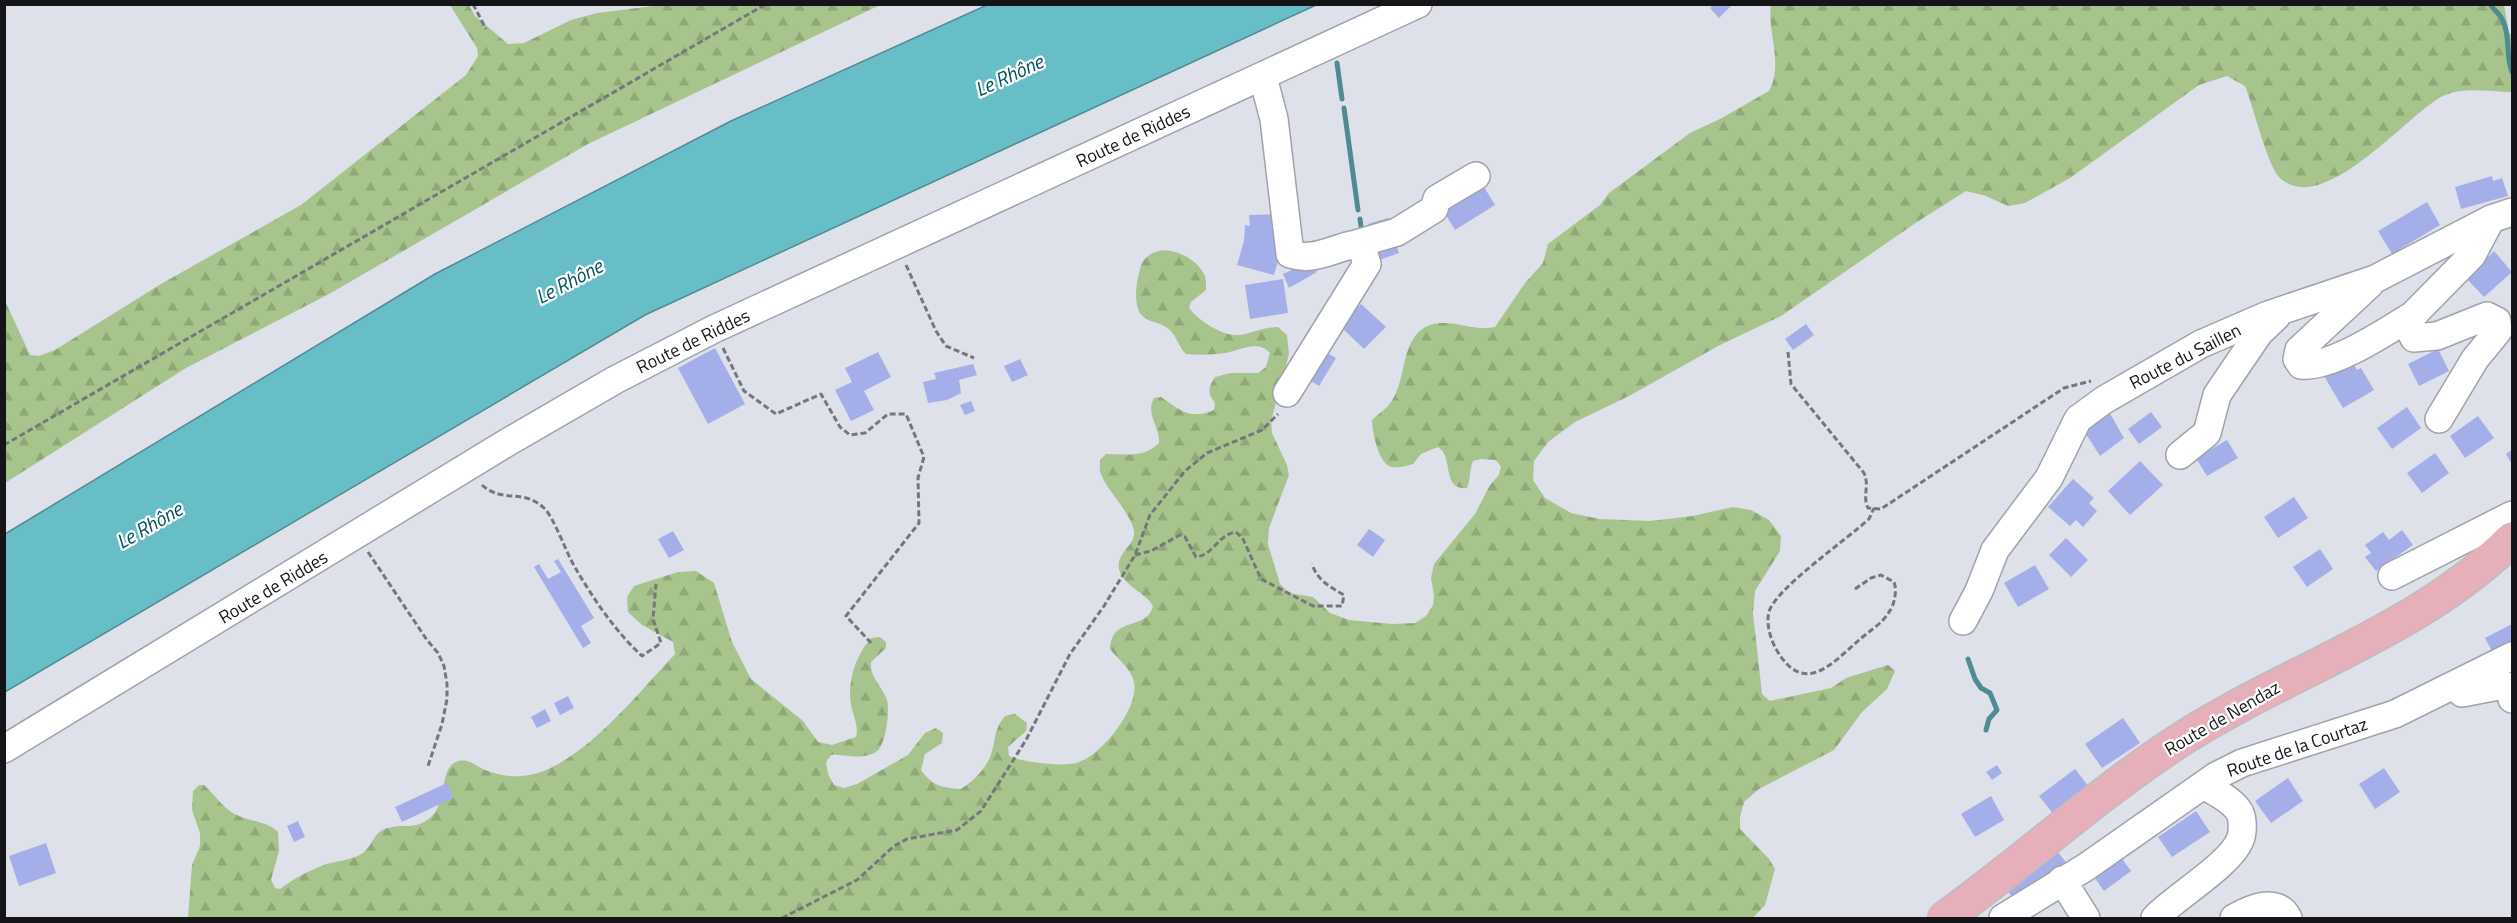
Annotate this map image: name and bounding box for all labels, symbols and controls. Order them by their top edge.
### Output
water label: Le Rhône [970,45,1050,104]
street label: Route de Riddes [1071,98,1195,174]
water label: Le Rhône [530,250,610,312]
street label: Route de Riddes [632,302,754,380]
street label: Route du Saillen [2124,316,2246,396]
water label: Le Rhône [110,493,190,557]
street label: Route de Riddes [213,544,333,630]
street label: Route de Nendaz [2159,674,2285,762]
street label: Route de la Courtaz [2223,710,2371,784]

